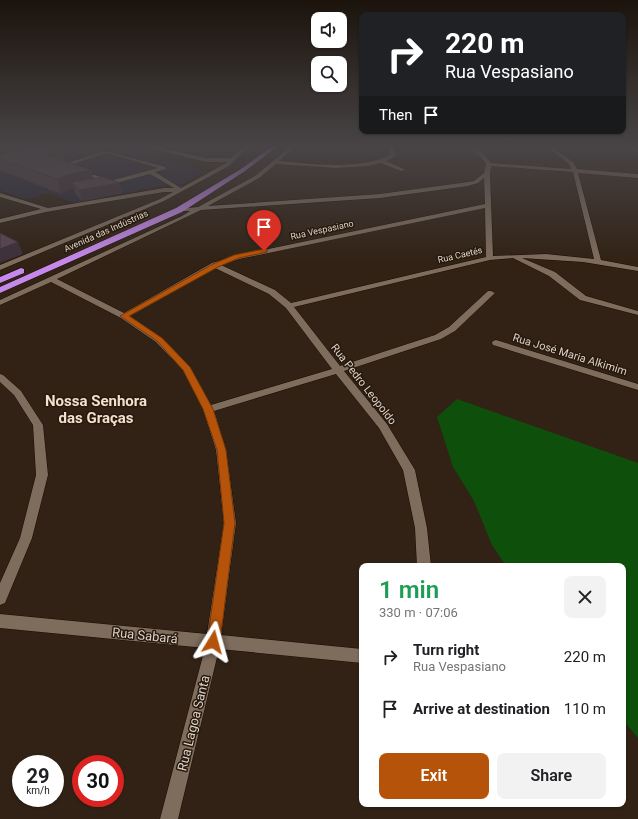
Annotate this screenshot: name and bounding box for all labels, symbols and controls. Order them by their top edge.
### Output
map controls [311,12,347,92]
button: sound [311,12,347,48]
text: 220 m [445,27,524,60]
icon: right [379,28,431,80]
button: search [311,56,347,92]
text: Rua Vespasiano [445,61,574,82]
icon: arrive [420,104,442,126]
text: Then [379,106,412,124]
street label: Avenida das Indústrias [63,208,150,254]
pin [247,210,281,251]
icon: arrive [253,216,275,238]
street label: Rua Vespasiano [289,218,355,242]
street label: Rua Caetés [437,245,484,265]
street label: Rua José Maria Alkimim [511,331,629,378]
street label: Rua Pedro Leopoldo [328,341,399,427]
district label: Nossa Senhora das Graças [45,392,147,427]
text: 1 min [379,576,439,604]
button: close [564,576,606,618]
text: 330 m · 07:06 [379,605,458,620]
position arrow [192,621,234,663]
street label: Rua Sabará [111,625,178,646]
text: Turn right [413,641,479,659]
icon: right [379,646,401,668]
text: 220 m [564,648,606,666]
text: Rua Vespasiano [413,659,506,674]
street label: Rua Lagoa Santa [174,674,213,772]
icon: arrive [379,698,401,720]
text: Arrive at destination [413,700,550,718]
text: 110 m [564,700,606,718]
button: Exit [379,753,489,799]
button: Share [497,753,606,799]
speed limit sign: 30 [72,755,124,807]
text: 29 [27,764,49,788]
text: km/h [26,785,50,796]

